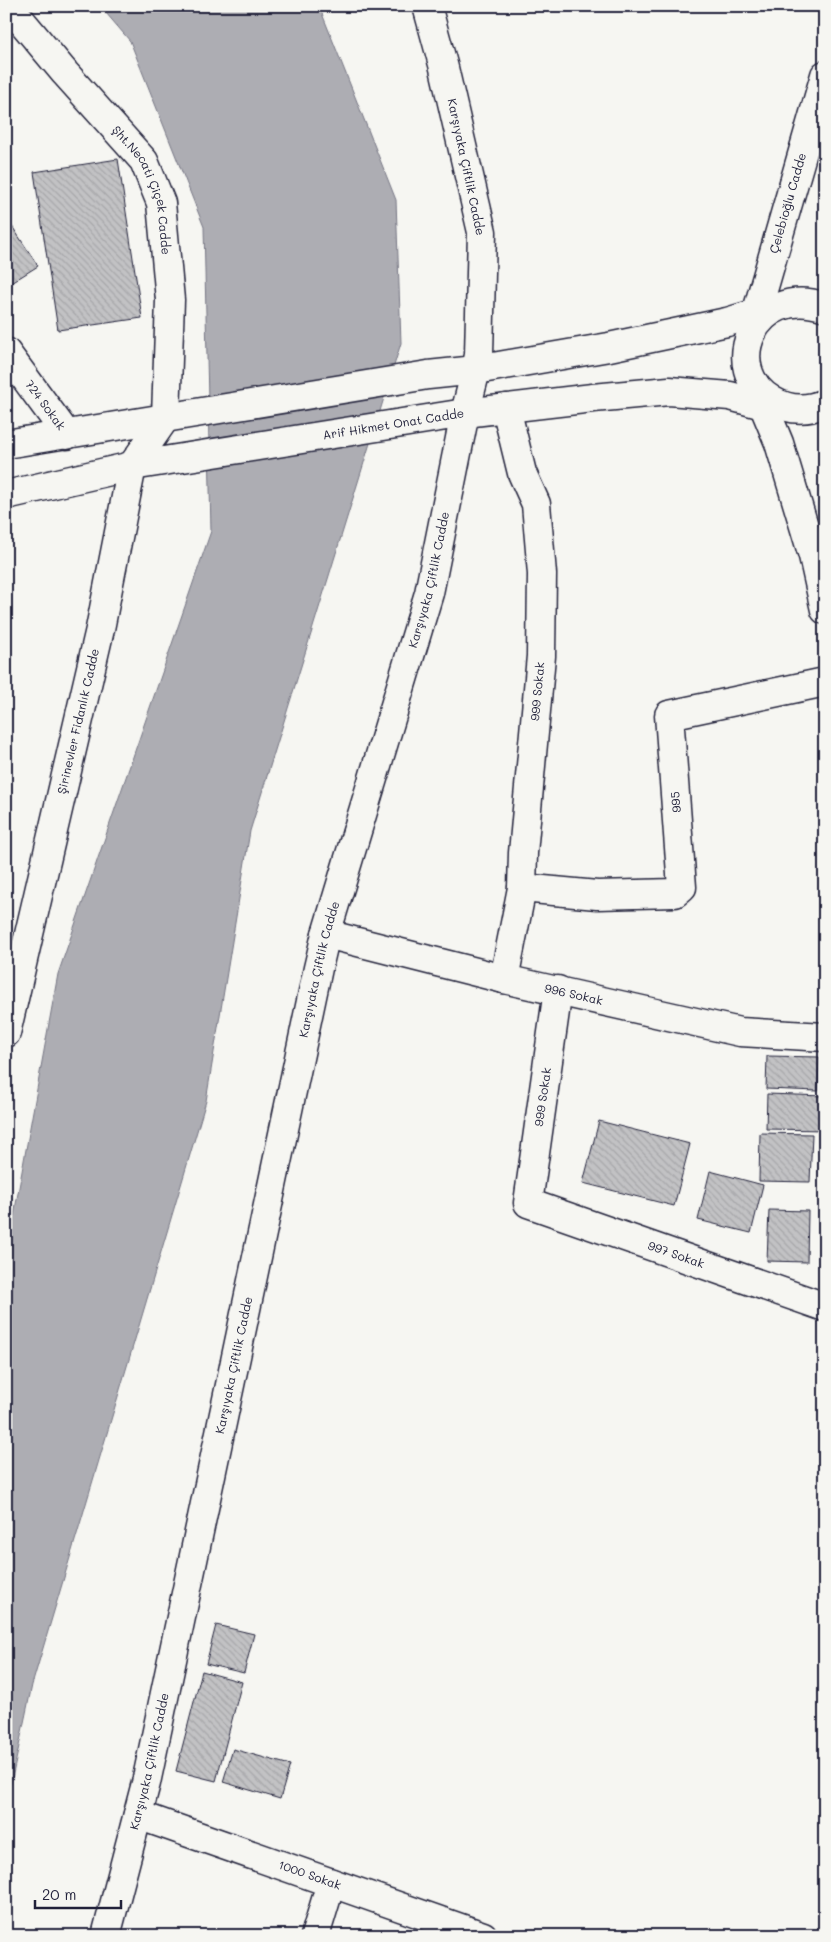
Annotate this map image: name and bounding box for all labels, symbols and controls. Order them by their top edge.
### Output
street label: Karşıyaka Çiftlik Cadde [445,97,489,237]
street label: Şht.Necati Çiçek Cadde [109,122,175,255]
street label: Çelebioğlu Cadde [765,151,809,255]
street label: 724 Sokak [22,376,70,433]
street label: Arif Hikmet Onat Cadde [321,404,465,443]
street label: Karşıyaka Çiftlik Cadde [404,510,452,650]
street label: Şirinevler Fidanlık Cadde [53,647,102,795]
street label: 999 Sokak [526,661,547,722]
street label: 995 [666,791,684,813]
street label: Karşıyaka Çiftlik Cadde [295,899,342,1039]
street label: 996 Sokak [543,979,605,1008]
street label: 999 Sokak [530,1066,554,1127]
street label: 997 Sokak [646,1237,707,1271]
street label: Karşıyaka Çiftlik Cadde [211,1295,255,1435]
street label: Karşıyaka Çiftlik Cadde [125,1691,172,1831]
street label: 1000 Sokak [276,1856,344,1893]
scale bar [35,1877,121,1909]
text: 20 m [42,1884,76,1904]

